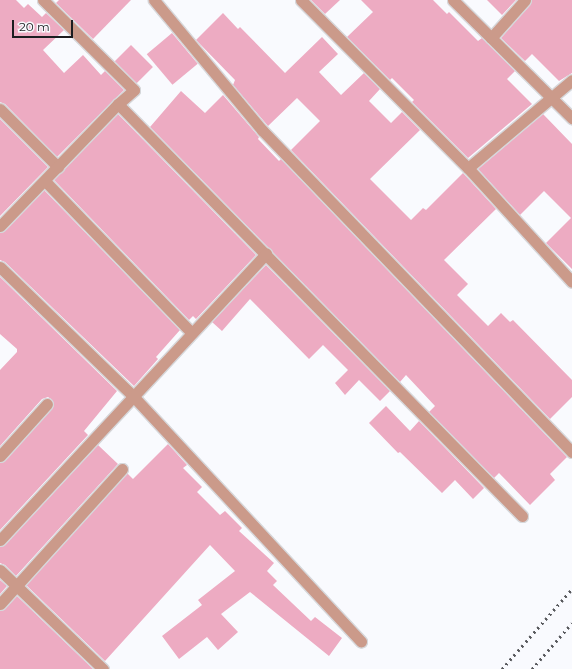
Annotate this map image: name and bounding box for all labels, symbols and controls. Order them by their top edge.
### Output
scale bar [14,12,75,38]
text: 20 m [19,19,50,34]

